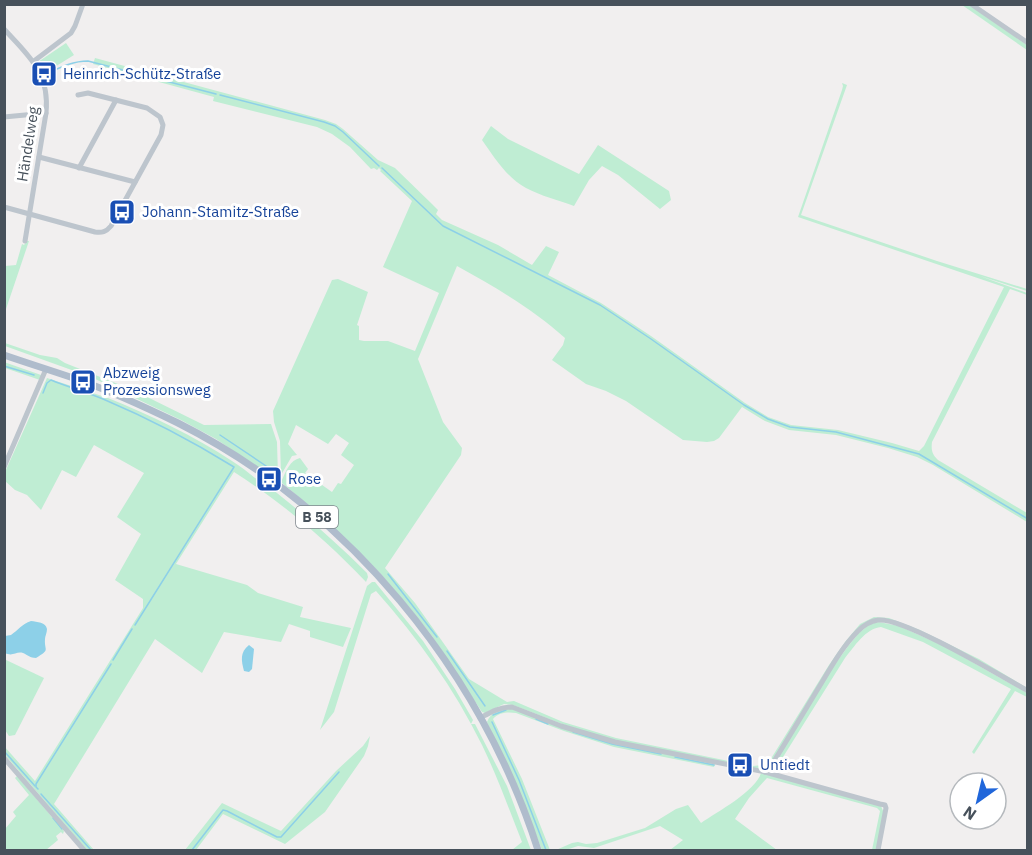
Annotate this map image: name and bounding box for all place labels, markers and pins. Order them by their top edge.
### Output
bus stop icon: Heinrich-Schütz-Straße [29,59,59,89]
place label: Heinrich-Schütz-Straße [63,64,221,83]
bus stop icon: Johann-Stamitz-Straße [107,197,137,227]
place label: Johann-Stamitz-Straße [142,202,299,221]
place label: Abzweig Prozessionsweg [103,363,211,399]
bus stop icon: Abzweig Prozessionsweg [68,367,98,397]
bus stop icon: Rose [254,464,284,494]
place label: Rose [288,469,321,488]
bus stop icon: Untiedt [725,750,755,780]
place label: Untiedt [760,755,810,774]

